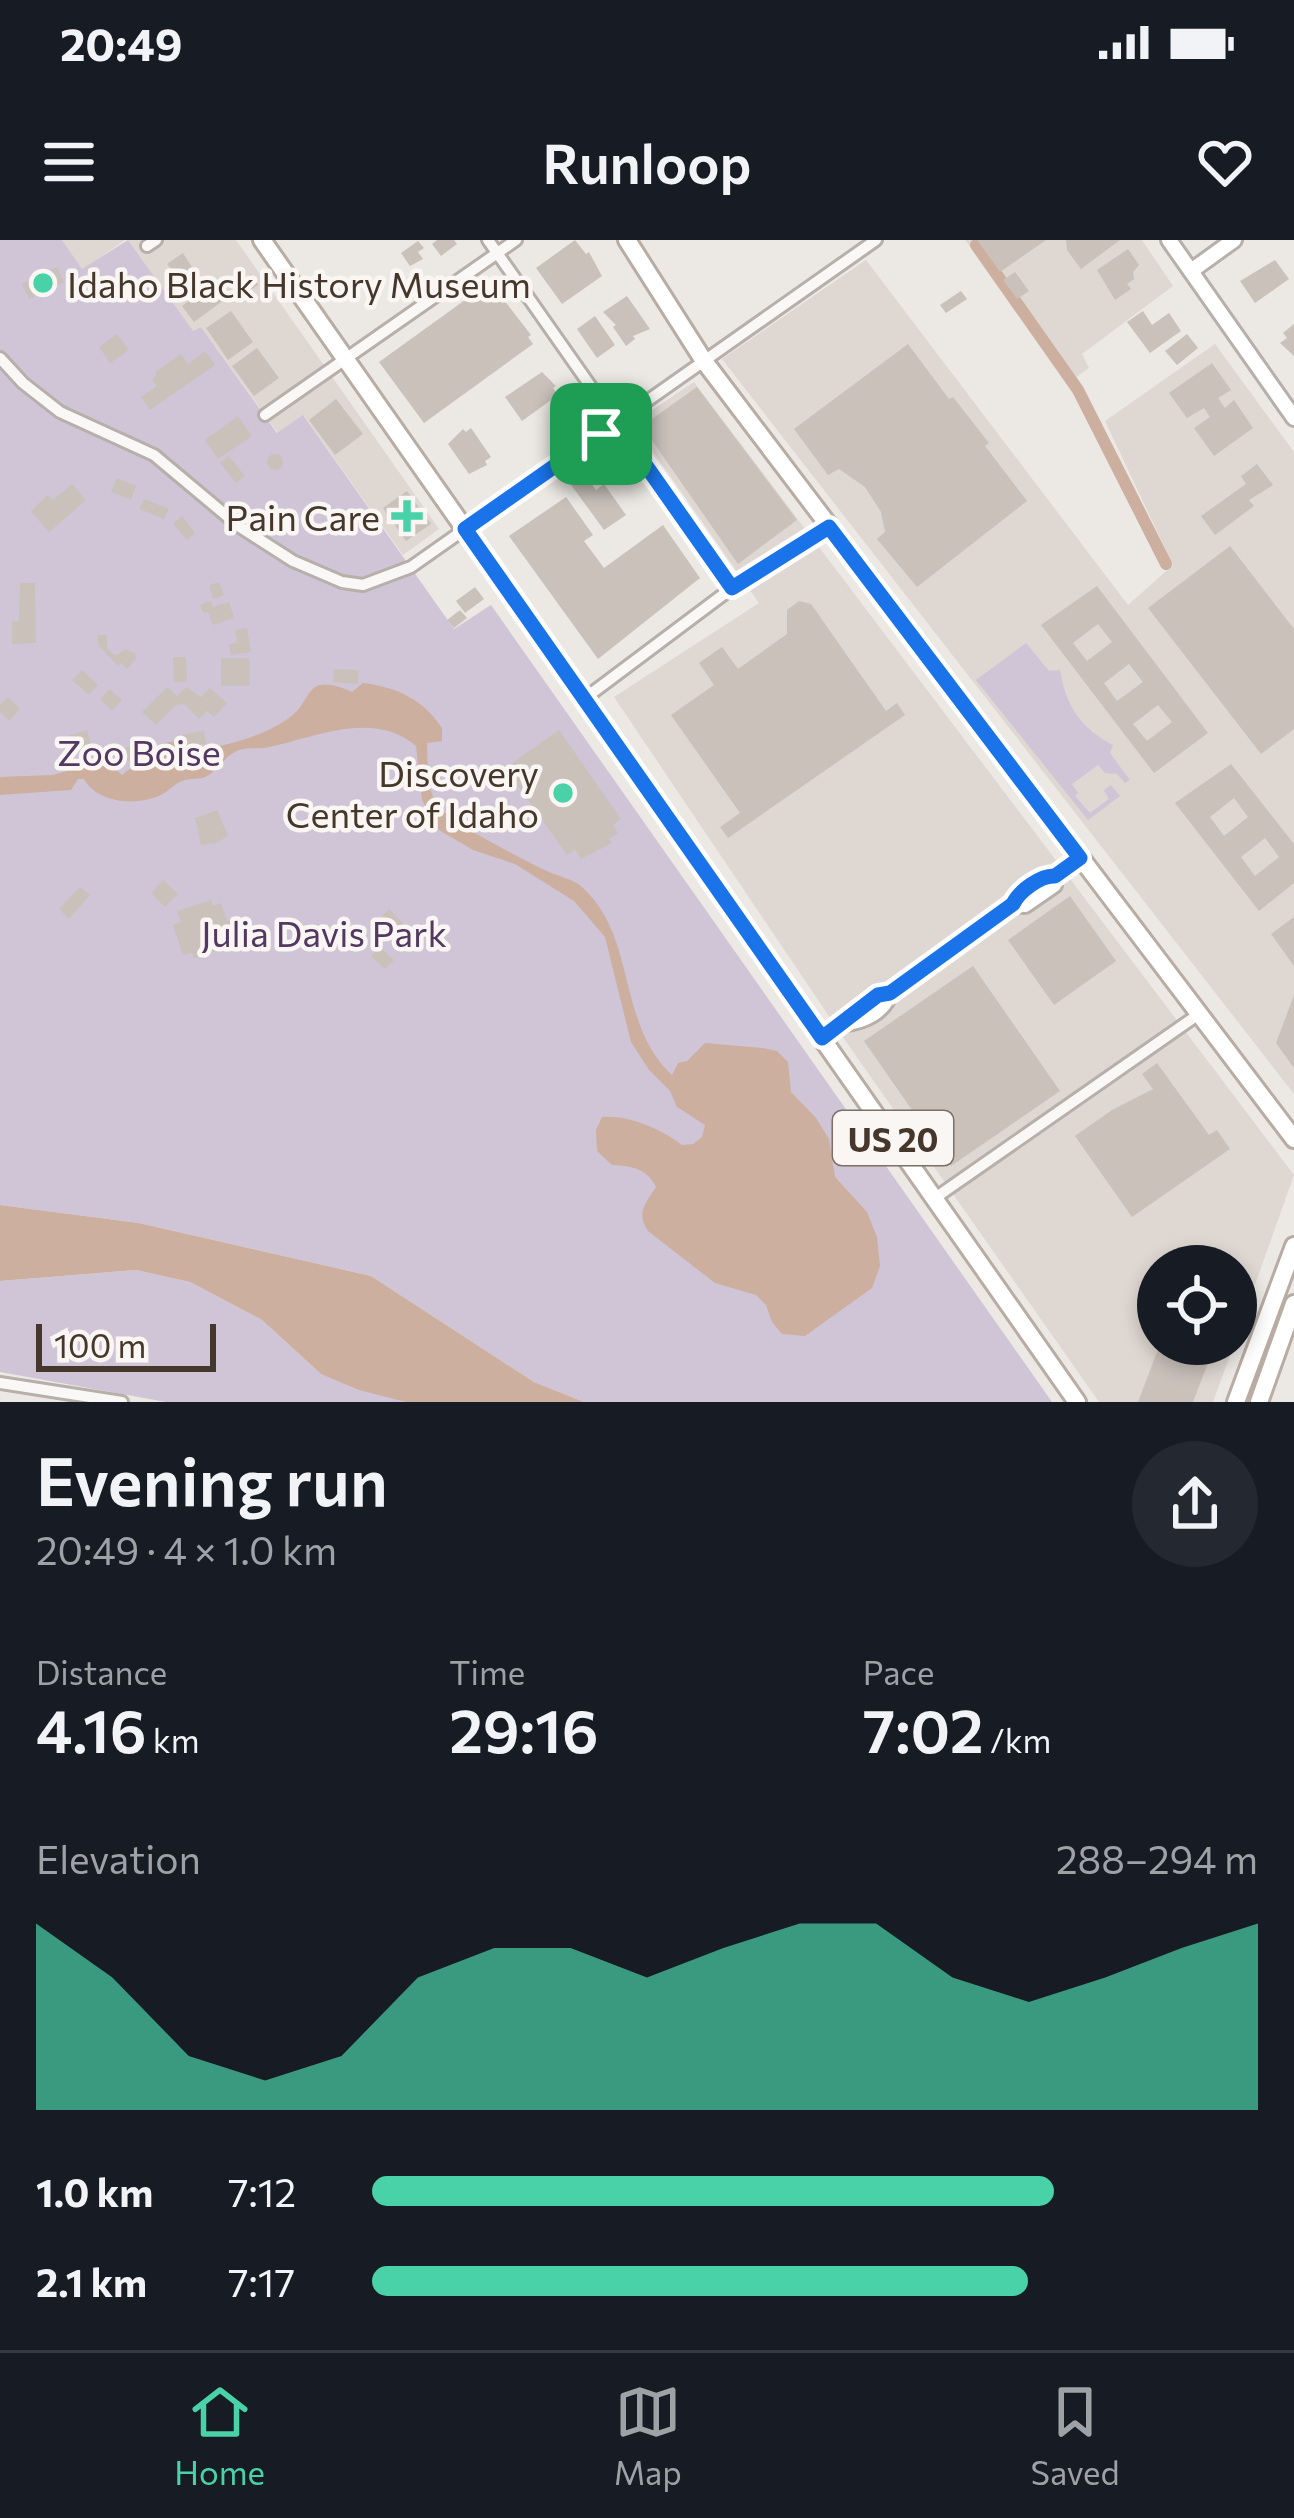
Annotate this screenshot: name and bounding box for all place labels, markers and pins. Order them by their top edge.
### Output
place label: Idaho Black History Museum [67,261,531,305]
marker: Idaho Black History Museum [30,270,56,296]
pin [550,383,652,485]
place label: Pain Care [226,494,380,538]
marker: Pain Care [391,500,423,532]
place label: Discovery Center of Idaho [286,750,539,835]
marker: Discovery Center of Idaho [550,780,576,806]

